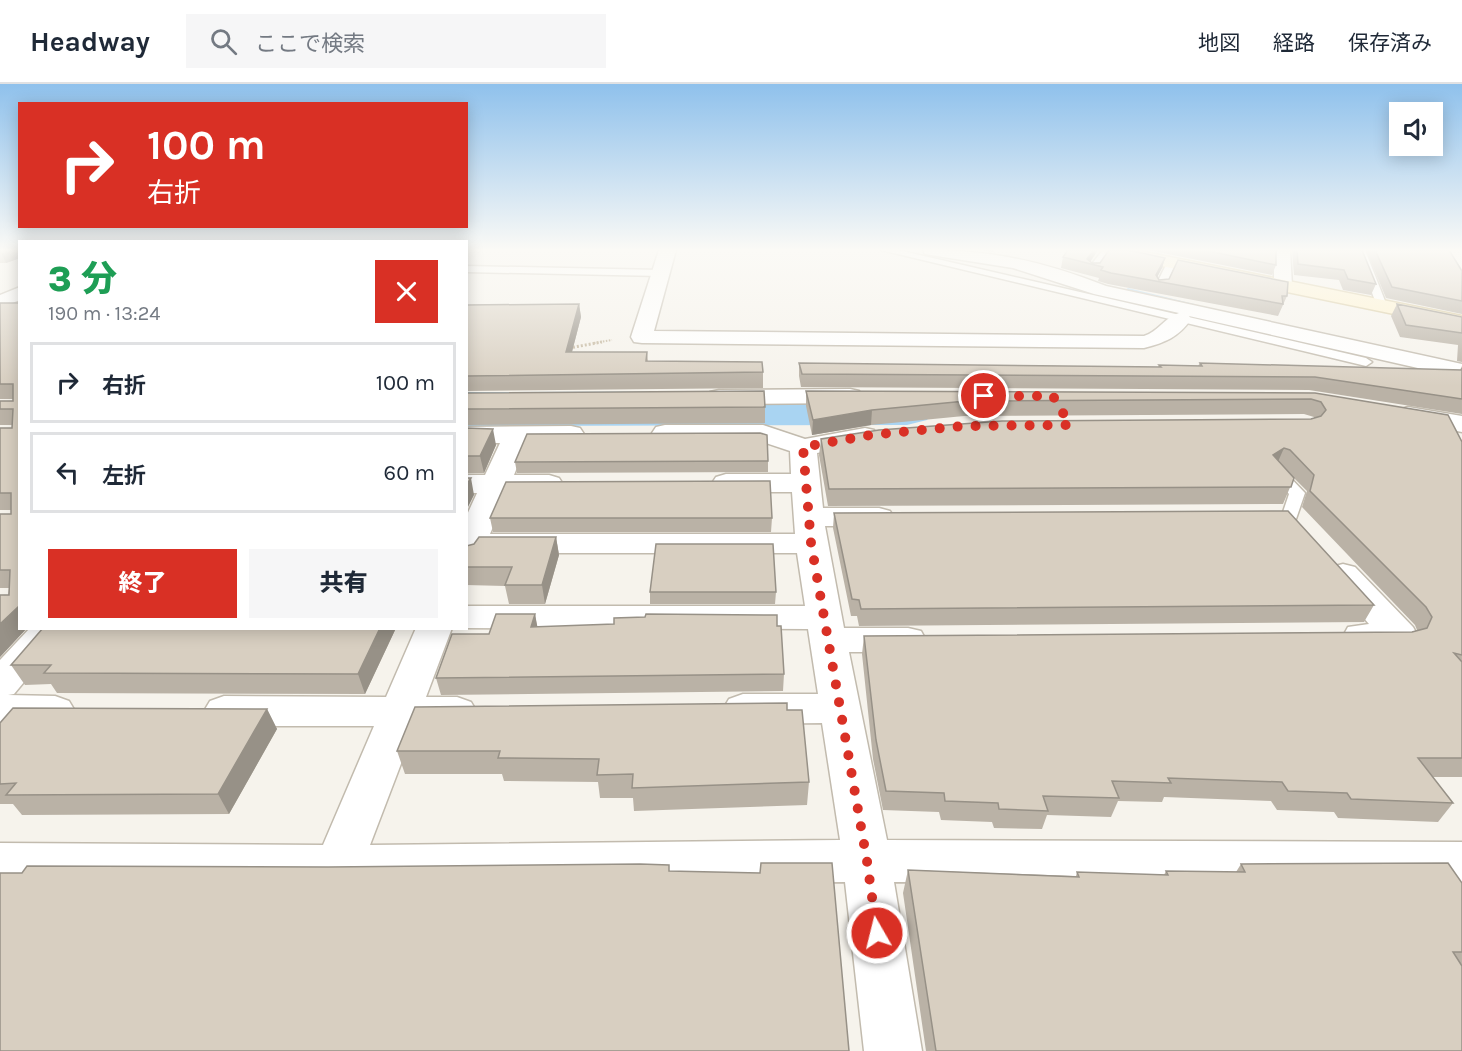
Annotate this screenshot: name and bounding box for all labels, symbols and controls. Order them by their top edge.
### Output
search box [186,14,606,68]
text: Headway [30,25,150,58]
icon: search [207,25,240,58]
text: ここで検索 [255,31,365,57]
text: 地図 [1198,31,1240,55]
text: 経路 [1273,31,1315,55]
text: 保存済み [1348,31,1432,55]
map controls [1389,102,1443,156]
button: sound [1389,102,1443,156]
text: 100 m [147,120,266,170]
icon: right [48,126,126,204]
text: 右折 [147,177,201,209]
text: 3 分 [48,258,117,300]
button: close [375,260,438,323]
text: 190 m · 13:24 [48,302,160,325]
icon: right [51,366,84,399]
text: 100 m [376,370,435,396]
pin [958,370,1009,421]
text: 右折 [102,373,146,399]
icon: arrive [967,379,1000,412]
icon: left [51,456,84,489]
text: 60 m [384,460,435,486]
text: 左折 [102,463,146,489]
button: 終了 [48,549,237,618]
button: 共有 [249,549,438,618]
position arrow [845,901,909,965]

